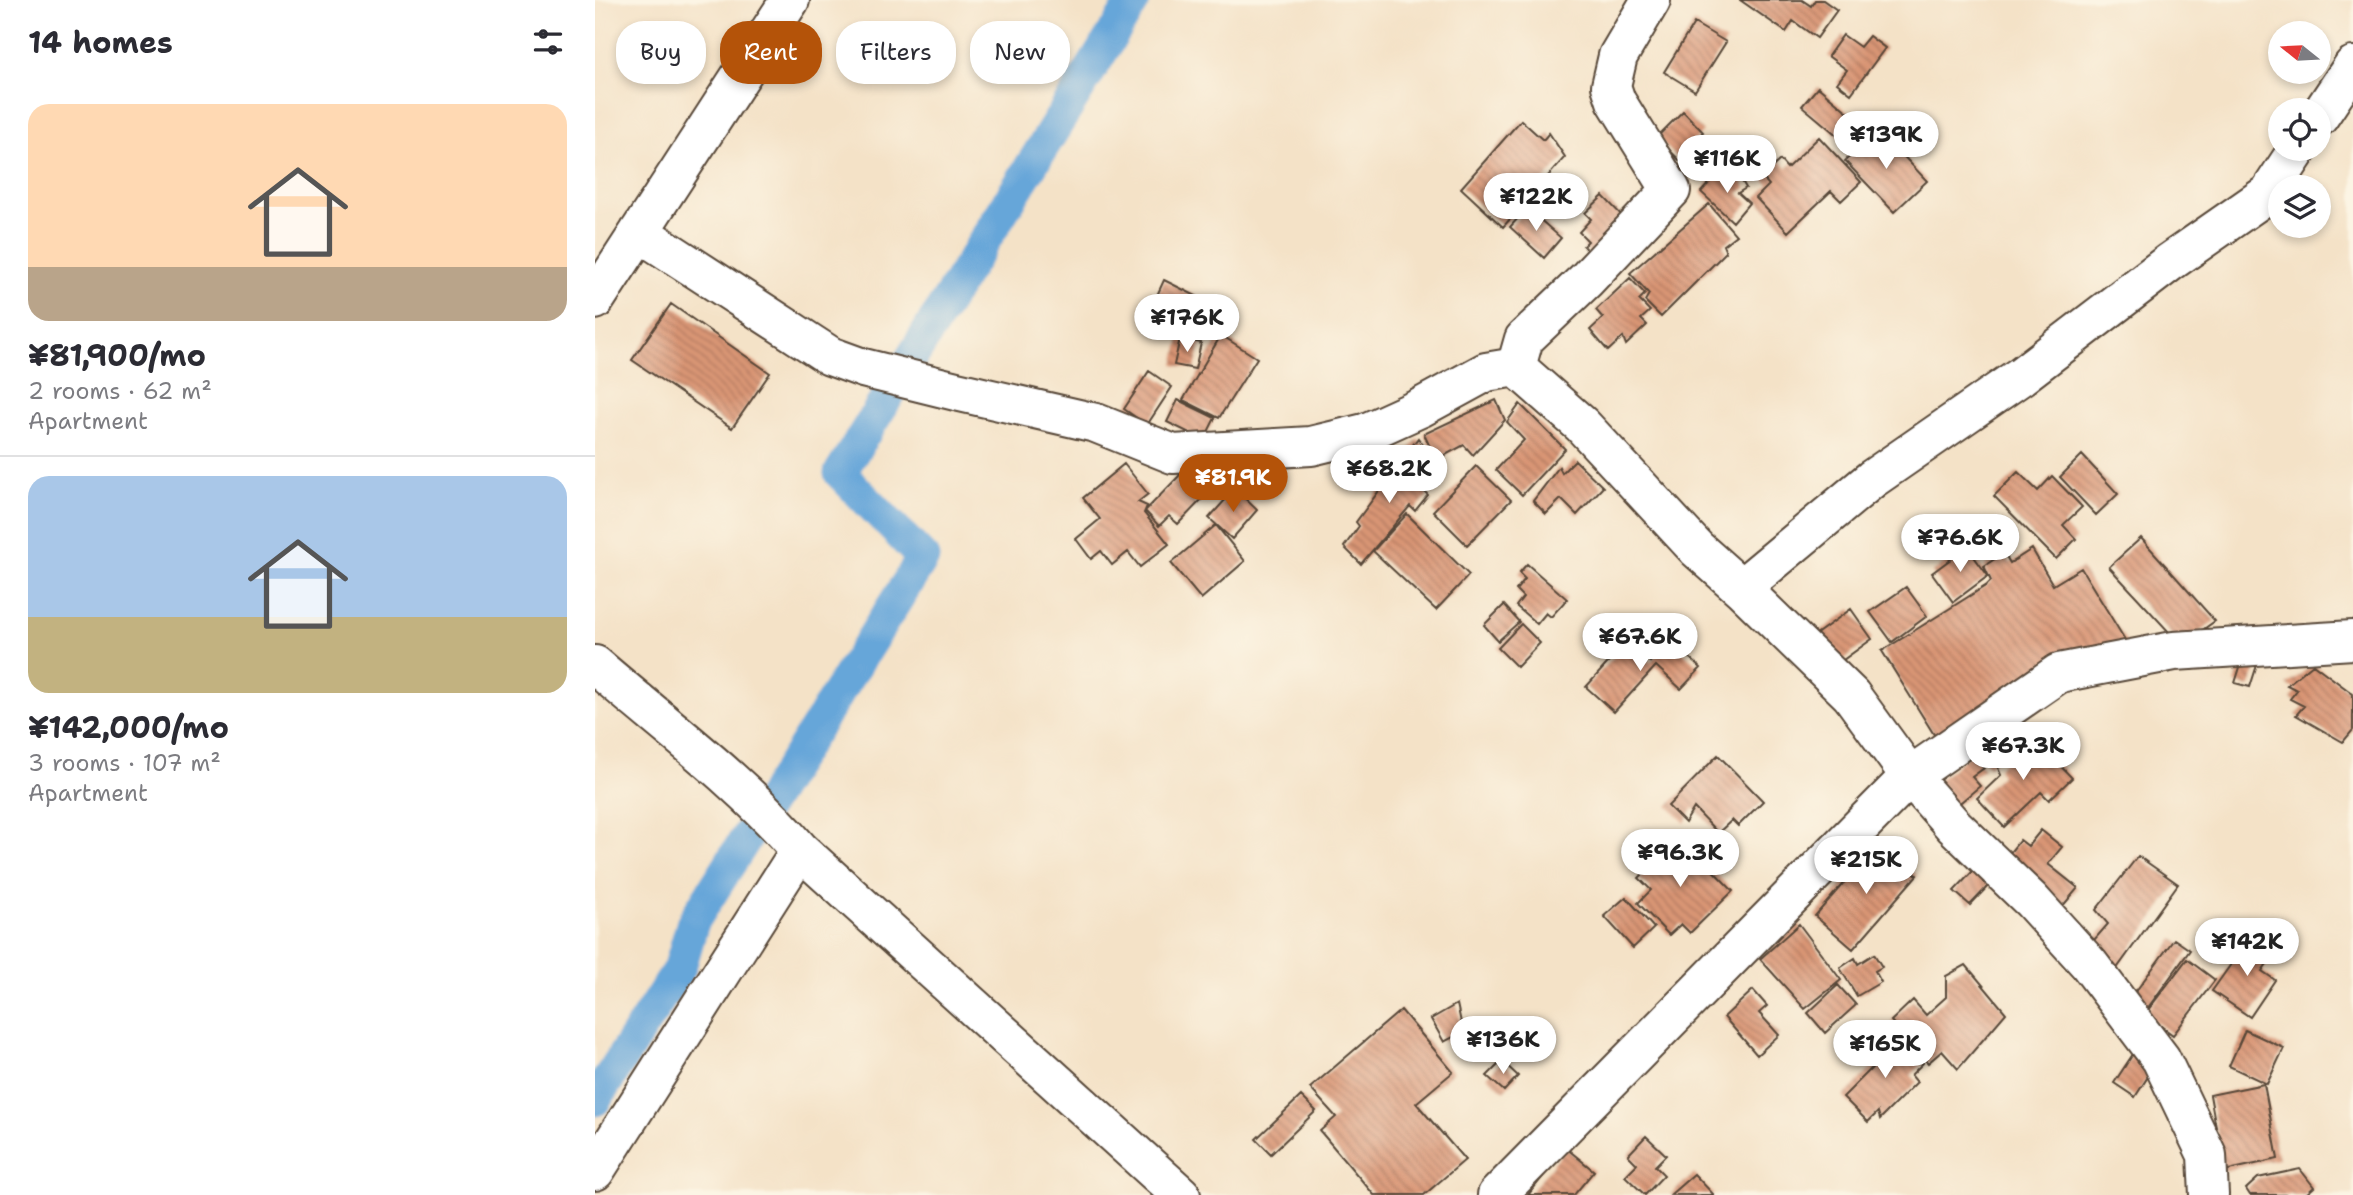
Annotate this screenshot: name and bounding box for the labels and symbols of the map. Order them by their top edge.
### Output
north arrow [2268,21,2331,84]
pin: ¥139K [1837,111,1935,171]
pin: ¥116K [1678,136,1776,195]
pin: ¥122K [1487,174,1585,233]
pin: ¥176K [1138,294,1236,354]
pin: ¥68.2K [1332,446,1446,505]
pin: ¥81.9K [1176,454,1290,514]
pin: ¥76.6K [1903,514,2017,574]
pin: ¥67.6K [1583,614,1697,673]
pin: ¥67.3K [1966,722,2080,782]
pin: ¥96.3K [1623,830,1737,889]
pin: ¥215K [1817,836,1915,896]
pin: ¥142K [2198,918,2296,978]
pin: ¥136K [1454,1016,1552,1076]
pin: ¥165K [1836,1020,1934,1080]

